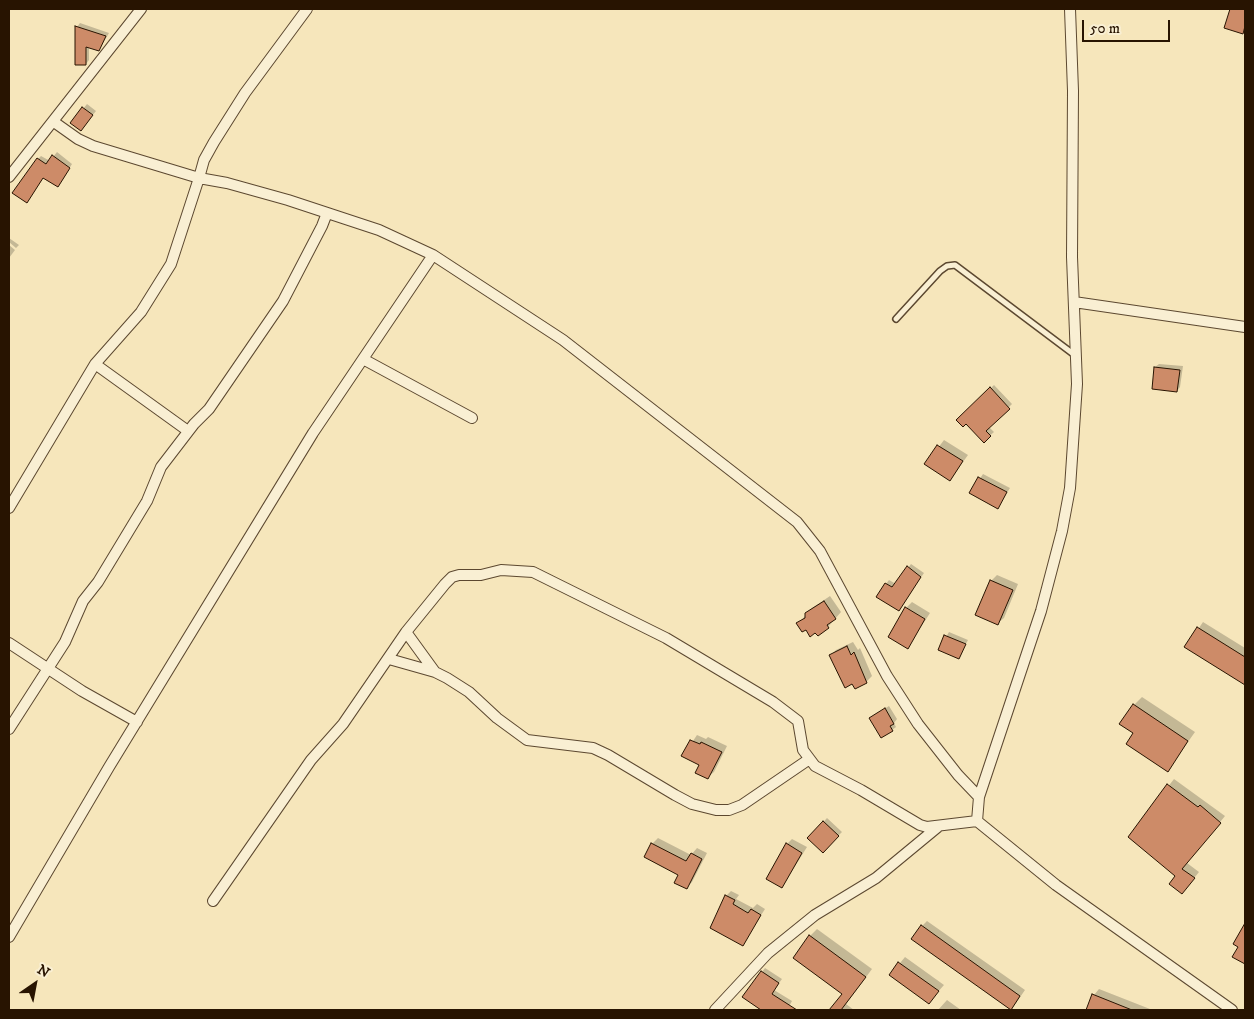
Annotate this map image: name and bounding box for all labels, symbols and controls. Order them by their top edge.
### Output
scale bar [1084,10,1172,42]
text: 50 m [1090,19,1120,38]
north arrow [10,959,60,1009]
text: N [33,961,53,982]

